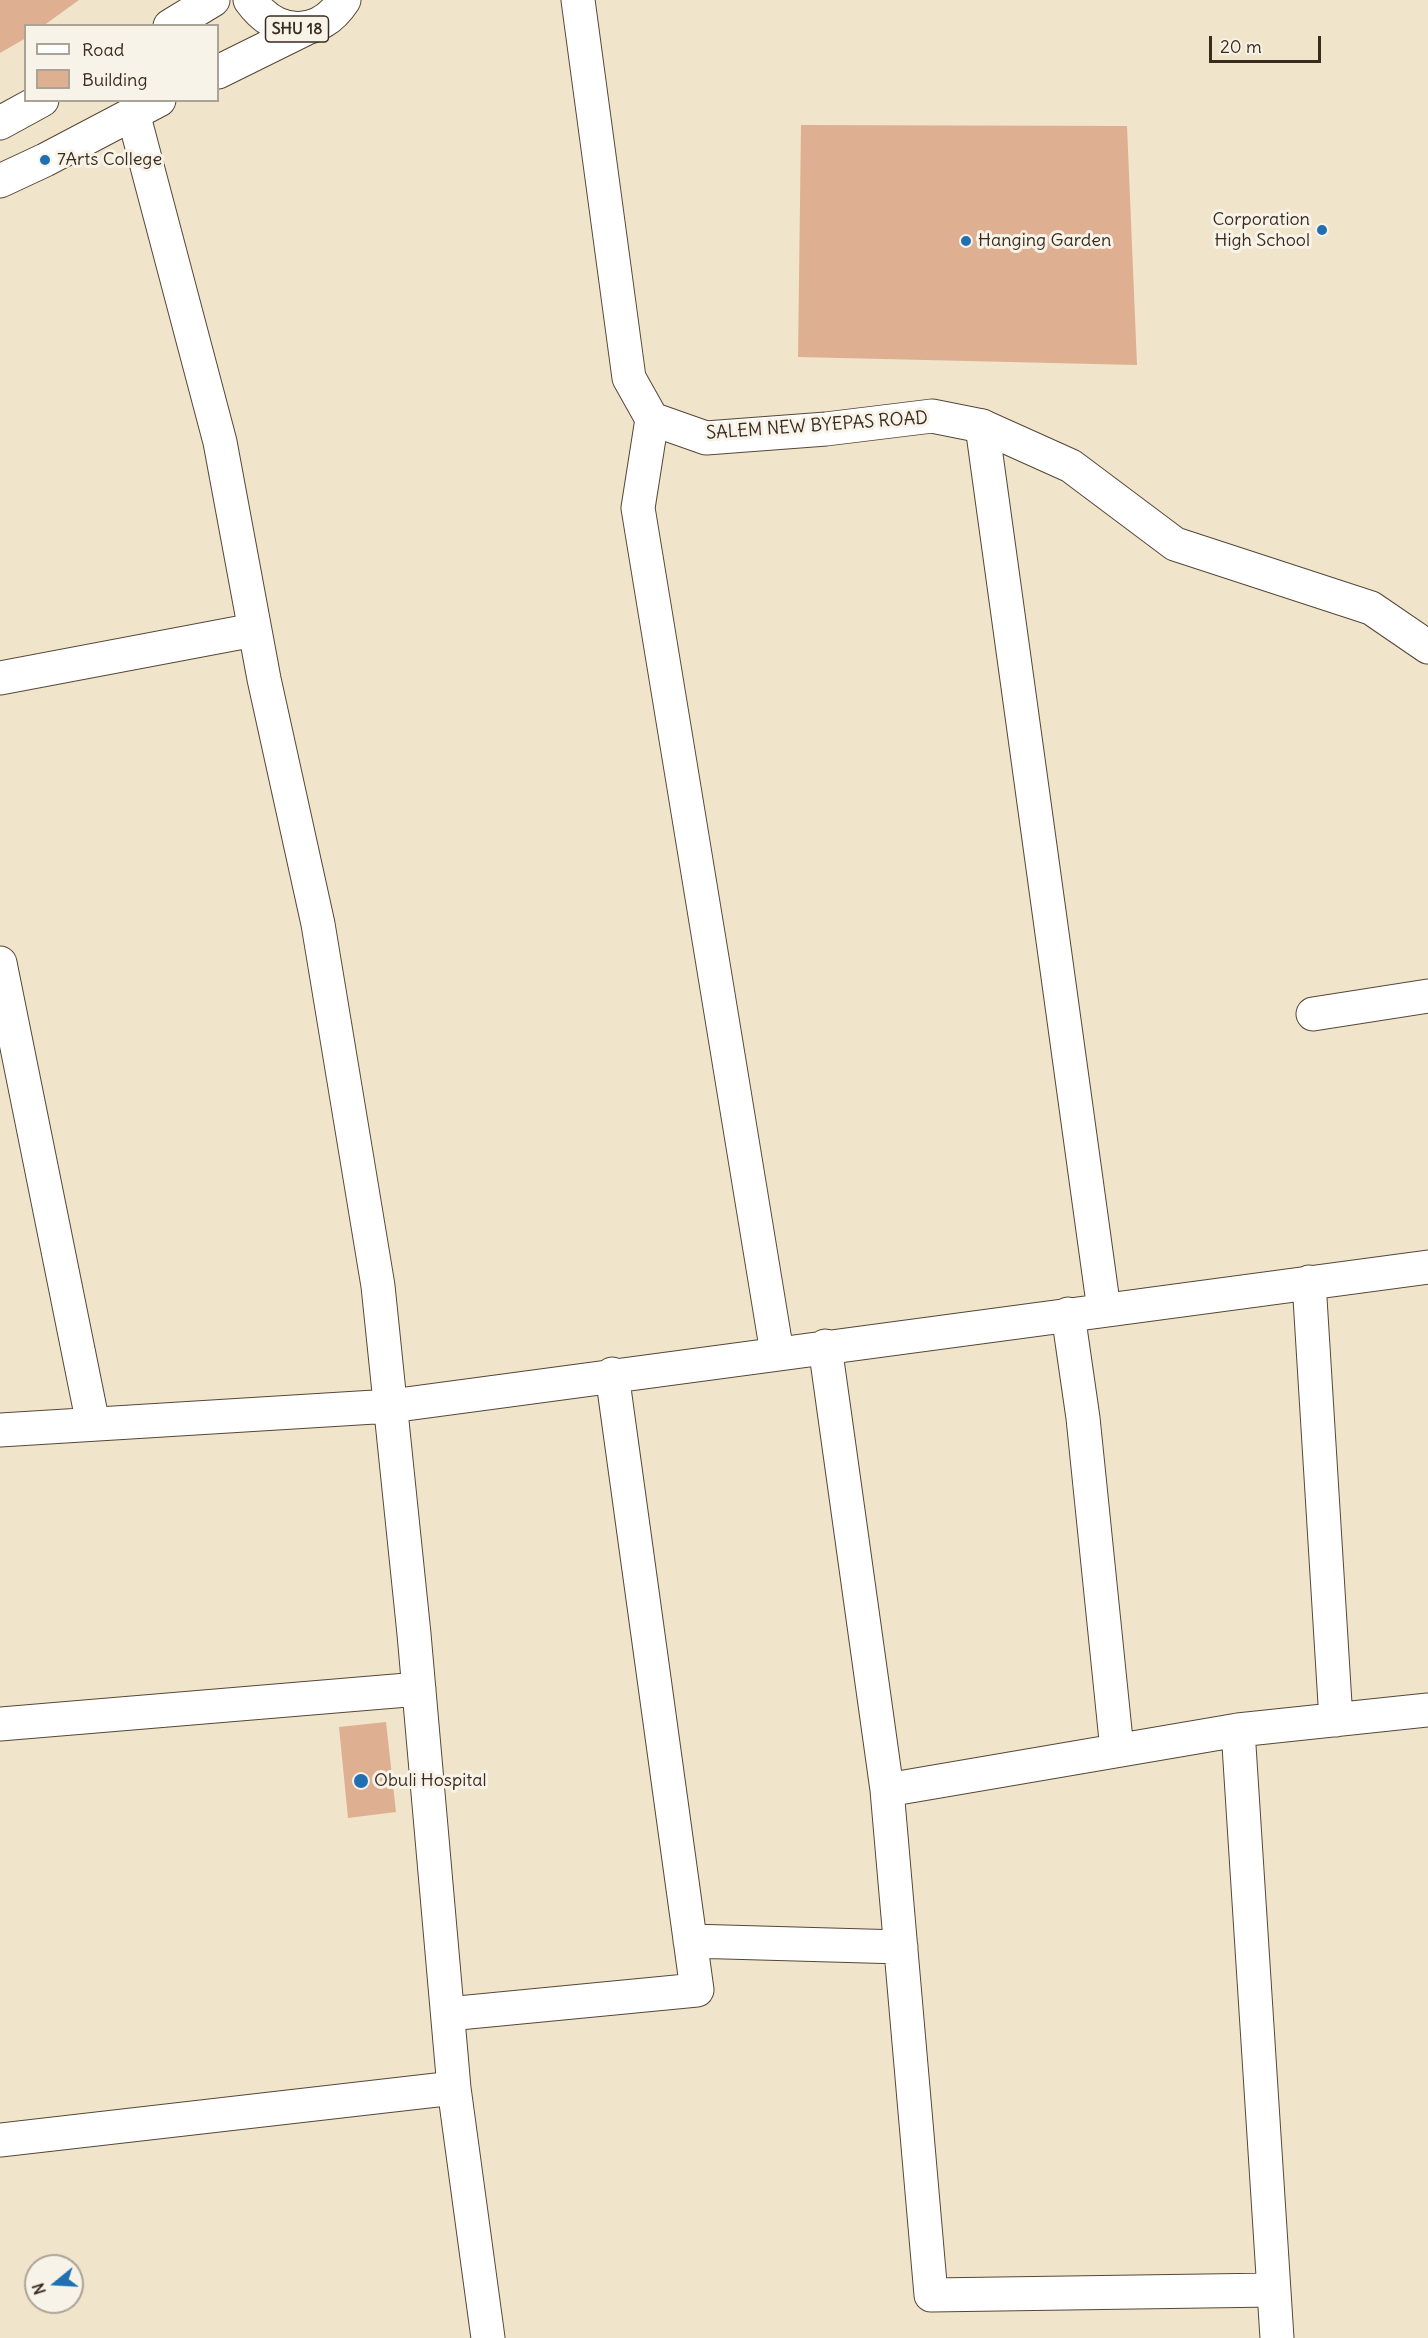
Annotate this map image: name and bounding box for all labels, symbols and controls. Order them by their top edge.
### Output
road number: SHU 18 [266,16,328,42]
legend [24,24,219,102]
scale bar [1212,24,1324,62]
text: 20 m [1220,35,1262,58]
text: Road [82,38,124,61]
text: Building [82,68,147,91]
place label: 7Arts College [57,149,162,171]
marker: 7Arts College [38,153,52,167]
place label: Corporation High School [1212,209,1310,252]
marker: Corporation High School [1315,223,1329,237]
place label: Hanging Garden [978,230,1111,252]
marker: Hanging Garden [959,234,973,248]
street label: SALEM NEW BYEPAS ROAD [705,407,929,445]
place label: Obuli Hospital [374,1770,487,1792]
marker: Obuli Hospital [352,1772,370,1790]
north arrow [24,2254,84,2314]
text: N [28,2281,50,2297]

